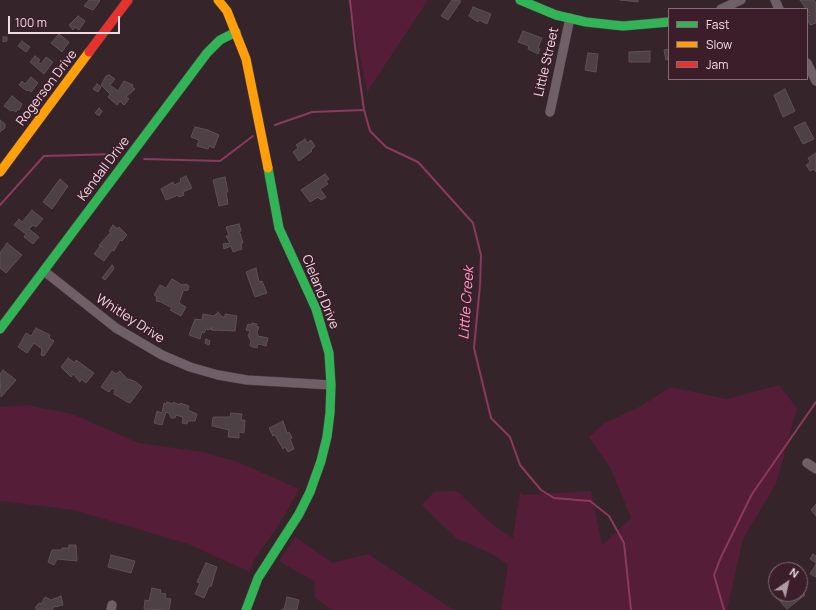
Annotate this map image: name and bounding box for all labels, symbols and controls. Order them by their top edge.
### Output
scale bar [10,8,122,34]
legend [668,8,808,80]
text: 100 m [15,14,47,31]
text: Fast [706,16,730,33]
street label: Little Street [531,26,563,98]
text: Slow [706,36,732,53]
street label: Rogerson Drive [13,47,81,129]
text: Jam [706,56,728,73]
street label: Kendall Drive [75,134,133,204]
street label: Cleland Drive [298,253,342,331]
water label: Little Creek [456,266,478,340]
street label: Whitley Drive [93,291,167,347]
north arrow [768,562,808,602]
text: N [787,564,802,581]

